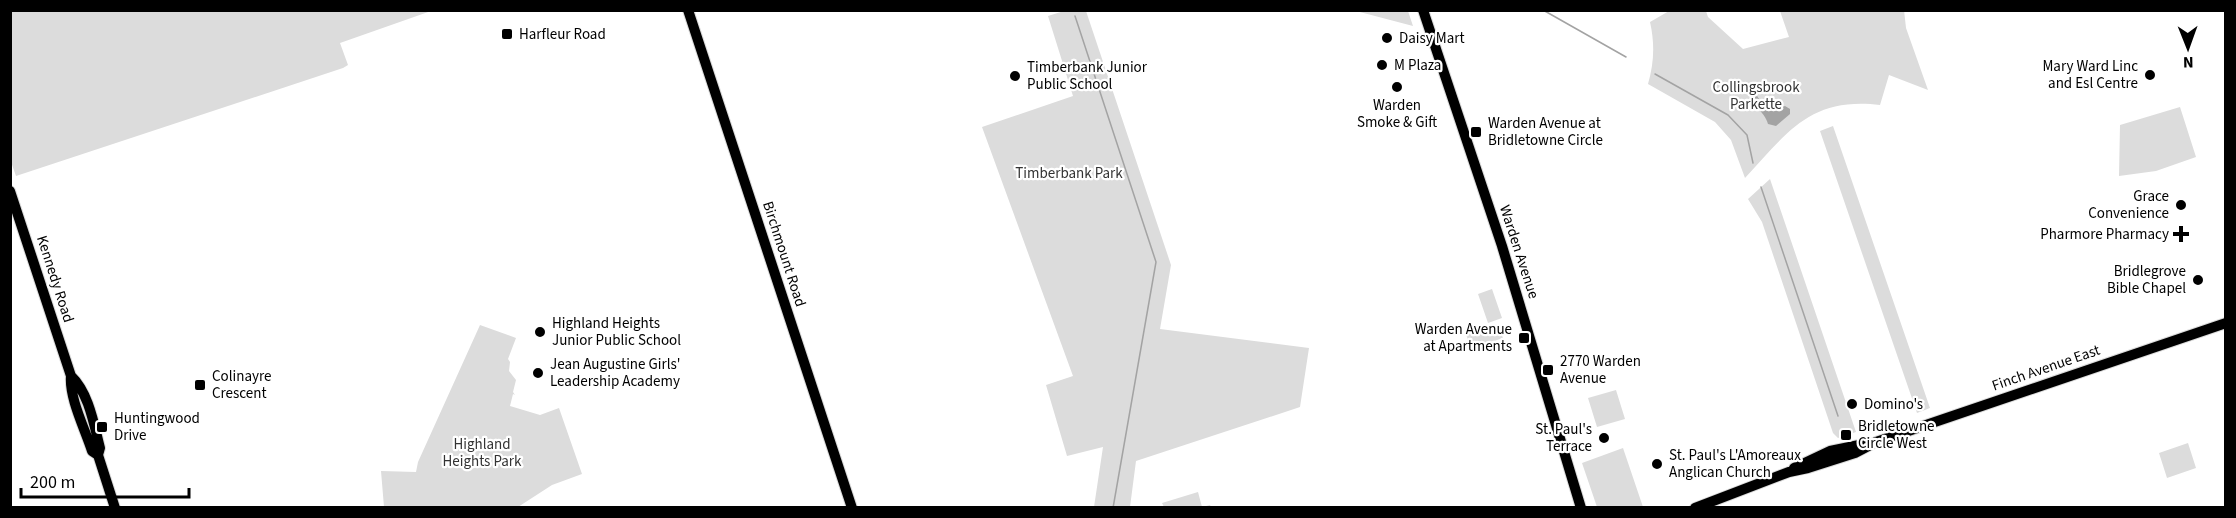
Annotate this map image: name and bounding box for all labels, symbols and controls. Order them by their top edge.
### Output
north arrow [2158,18,2218,78]
place label: Harfleur Road [519,24,606,45]
marker: Harfleur Road [500,27,514,41]
place label: Daisy Mart [1399,28,1465,49]
marker: Daisy Mart [1380,31,1394,45]
text: N [2183,51,2194,73]
place label: M Plaza [1394,55,1441,76]
place label: Mary Ward Linc and Esl Centre [2042,56,2138,94]
place label: Timberbank Junior Public School [1027,57,1148,95]
marker: M Plaza [1375,58,1389,72]
marker: Mary Ward Linc and Esl Centre [2143,68,2157,82]
marker: Timberbank Junior Public School [1008,69,1022,83]
park label: Collingsbrook Parkette [1712,77,1800,115]
marker: Warden Smoke & Gift [1390,80,1404,94]
place label: Warden Smoke & Gift [1357,95,1437,133]
place label: Warden Avenue at Bridletowne Circle [1488,113,1603,151]
marker: Warden Avenue at Bridletowne Circle [1469,125,1483,139]
park label: Timberbank Park [1015,163,1123,184]
place label: Grace Convenience [2088,186,2169,224]
marker: Grace Convenience [2174,198,2188,212]
street label: Birchmount Road [757,199,811,309]
street label: Warden Avenue [1494,202,1544,302]
place label: Pharmore Pharmacy [2040,224,2169,245]
marker: Pharmore Pharmacy [2174,227,2188,241]
street label: Kennedy Road [31,233,79,325]
place label: Bridlegrove Bible Chapel [2107,261,2186,299]
marker: Bridlegrove Bible Chapel [2191,273,2205,287]
place label: Highland Heights Junior Public School [552,313,681,351]
place label: Warden Avenue at Apartments [1415,319,1512,357]
marker: Highland Heights Junior Public School [533,325,547,339]
marker: Warden Avenue at Apartments [1517,331,1531,345]
street label: Finch Avenue East [1989,340,2103,396]
place label: 2770 Warden Avenue [1560,351,1641,389]
place label: Jean Augustine Girls' Leadership Academy [550,354,681,392]
marker: 2770 Warden Avenue [1541,363,1555,377]
place label: Colinayre Crescent [212,366,271,404]
marker: Jean Augustine Girls' Leadership Academy [531,366,545,380]
marker: Colinayre Crescent [193,378,207,392]
place label: Domino's [1864,394,1923,415]
marker: Domino's [1845,397,1859,411]
place label: Huntingwood Drive [114,408,200,446]
place label: Bridletowne Circle West [1858,416,1935,454]
place label: St. Paul's Terrace [1535,419,1592,457]
marker: Huntingwood Drive [95,420,109,434]
marker: Bridletowne Circle West [1839,428,1853,442]
marker: St. Paul's Terrace [1597,431,1611,445]
park label: Highland Heights Park [443,434,522,472]
place label: St. Paul's L'Amoreaux Anglican Church [1669,445,1801,483]
marker: St. Paul's L'Amoreaux Anglican Church [1650,457,1664,471]
scale bar [21,461,189,499]
text: 200 m [30,470,75,495]

